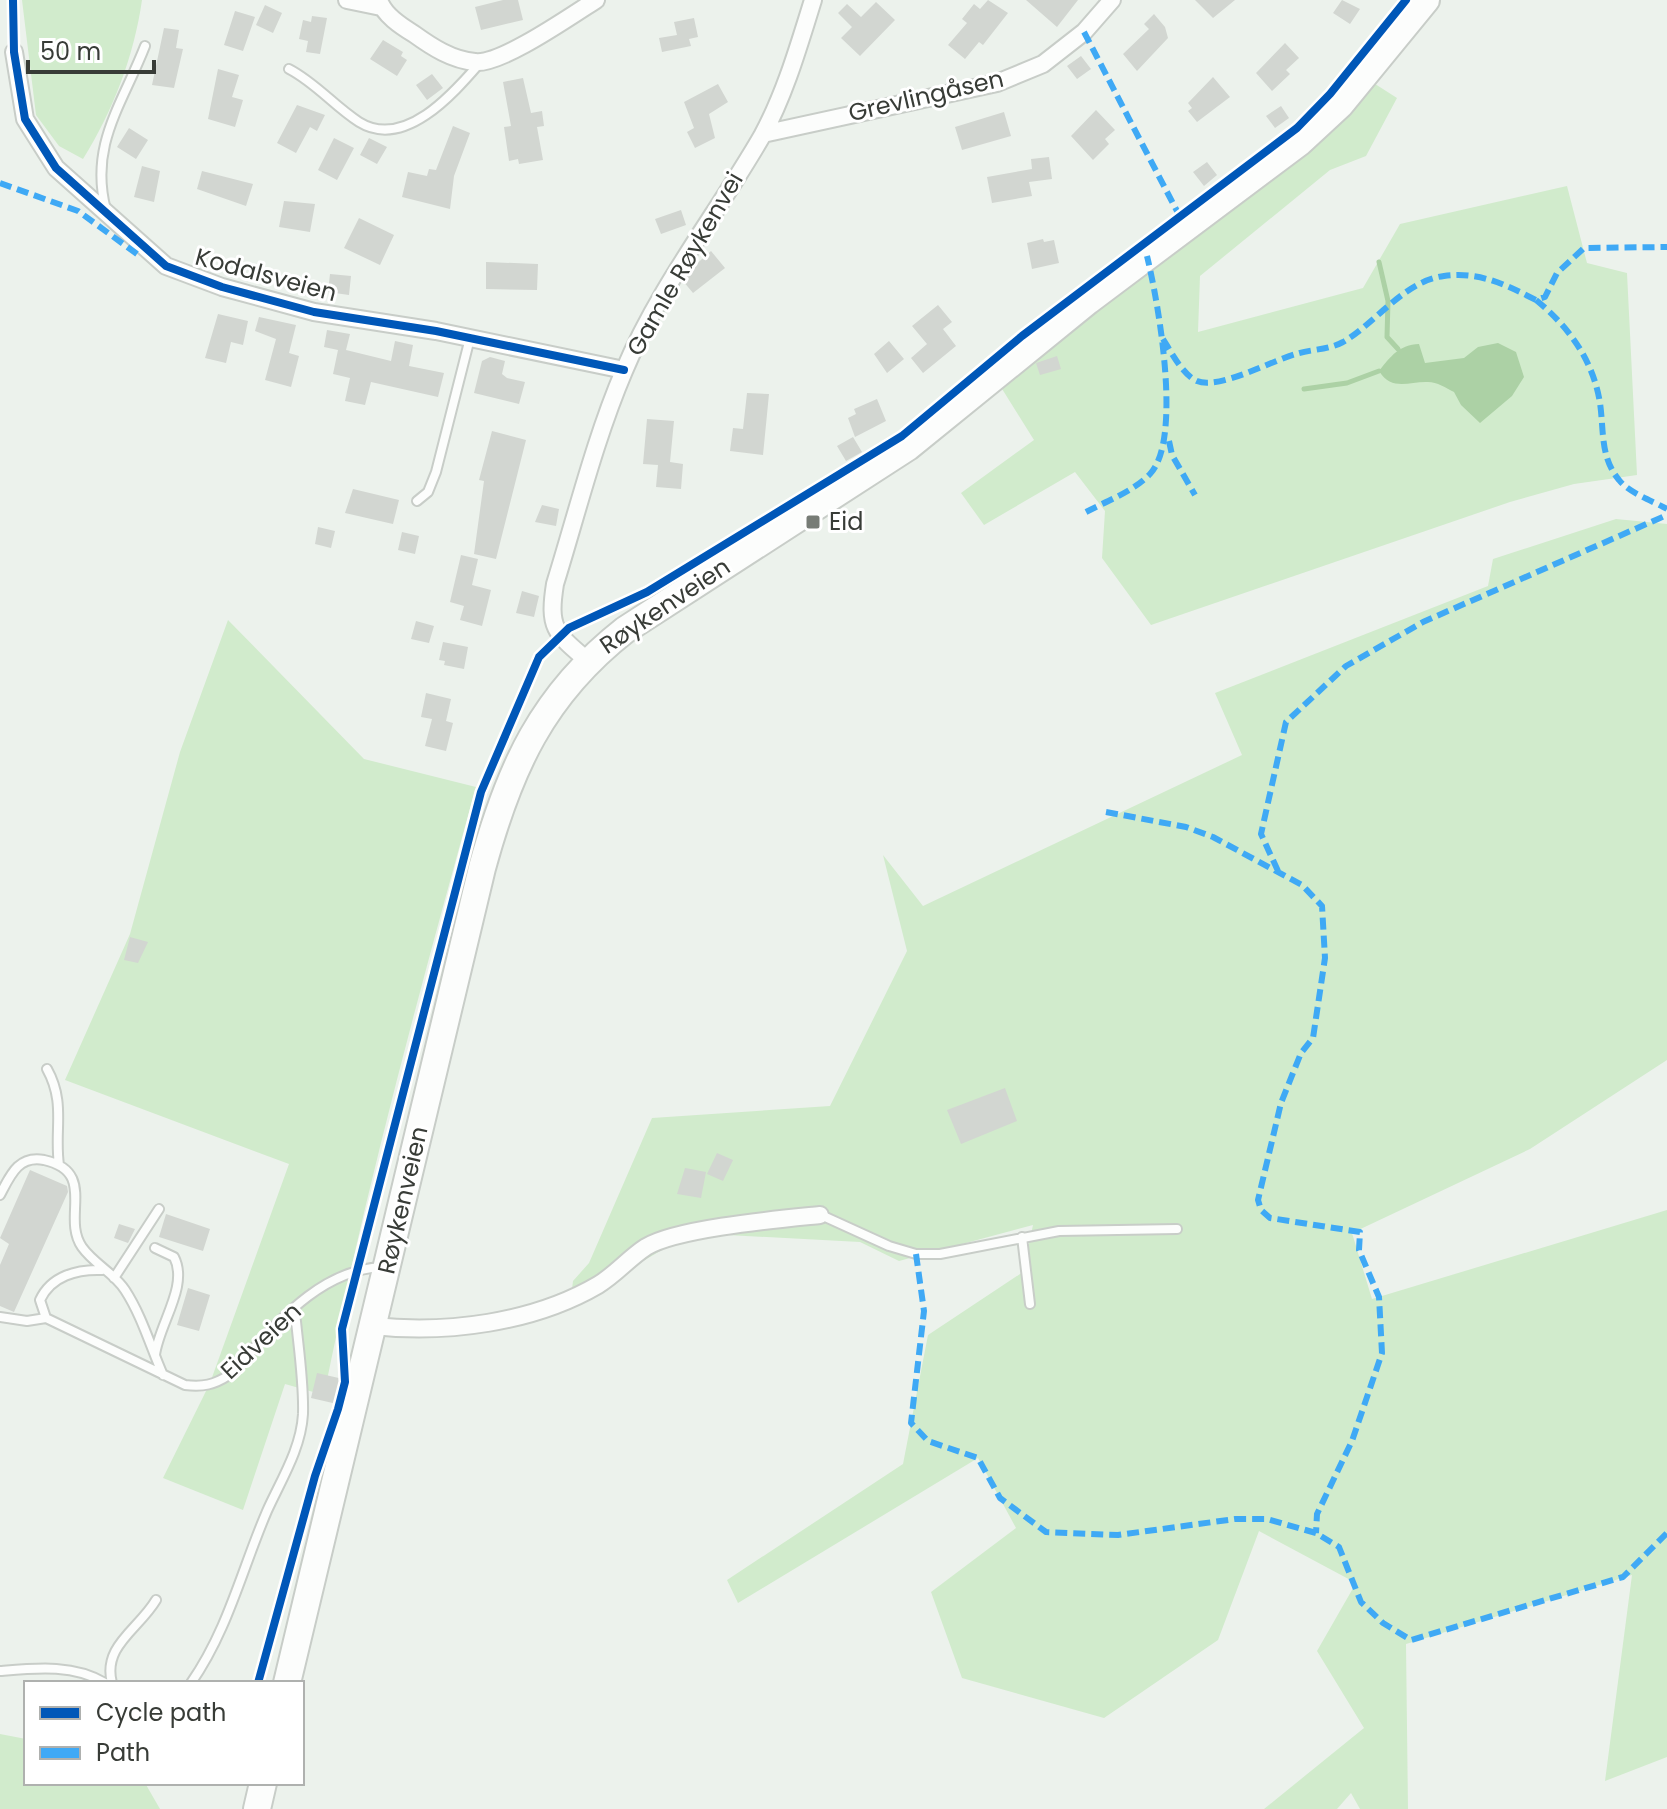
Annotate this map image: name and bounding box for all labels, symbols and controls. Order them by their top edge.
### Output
scale bar [28,24,154,74]
text: 50 m [40,35,101,68]
street label: Grevlingåsen [845,62,1007,129]
street label: Gamle Røykenvei [618,166,751,362]
street label: Kodalsveien [192,240,340,309]
place label: Eid [829,505,863,538]
marker: Eid [804,513,822,531]
street label: Røykenveien [593,550,736,661]
street label: Røykenveien [370,1123,436,1277]
street label: Eidveien [213,1295,308,1386]
legend [24,1681,304,1785]
text: Cycle path [96,1696,226,1729]
text: Path [96,1736,150,1769]

